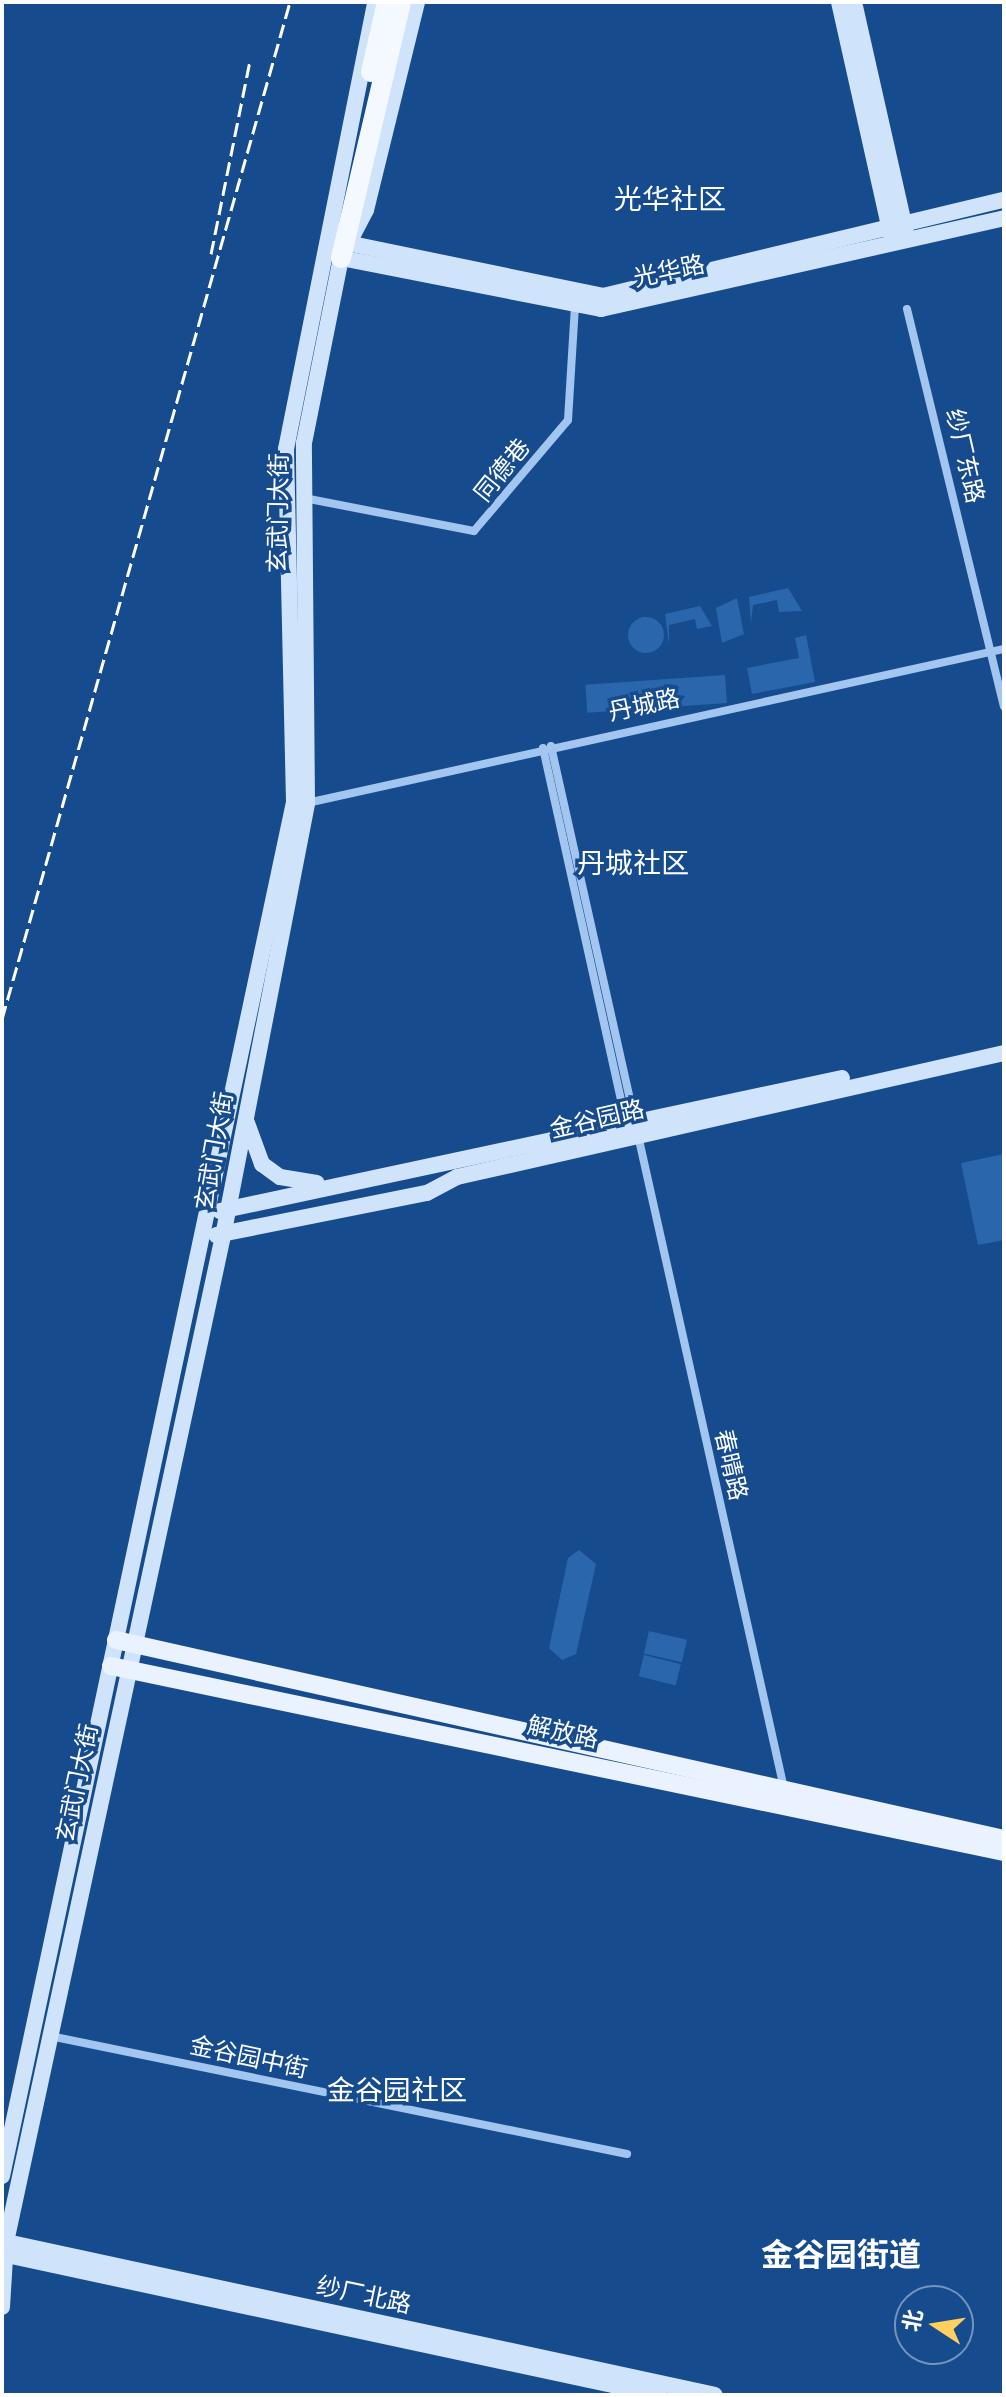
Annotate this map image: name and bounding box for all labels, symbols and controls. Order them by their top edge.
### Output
district label: 光华社区 [614,182,726,216]
street label: 光华路 [631,249,707,293]
street label: 纱厂东路 [940,406,990,506]
street label: 同德巷 [468,433,536,507]
street label: 玄武门大街 [263,453,293,573]
street label: 丹城路 [606,683,682,727]
district label: 丹城社区 [577,846,689,880]
street label: 玄武门大街 [189,1089,239,1213]
street label: 金谷园路 [547,1094,647,1144]
street label: 春晴路 [709,1427,753,1503]
street label: 解放路 [525,1710,601,1754]
street label: 玄武门大街 [50,1721,104,1845]
street label: 金谷园中街 [187,2030,311,2084]
district label: 金谷园社区 [327,2073,467,2107]
district label: 金谷园街道 [761,2235,921,2273]
street label: 纱厂北路 [314,2271,414,2319]
north arrow [894,2285,974,2365]
text: 北 [896,2307,928,2334]

